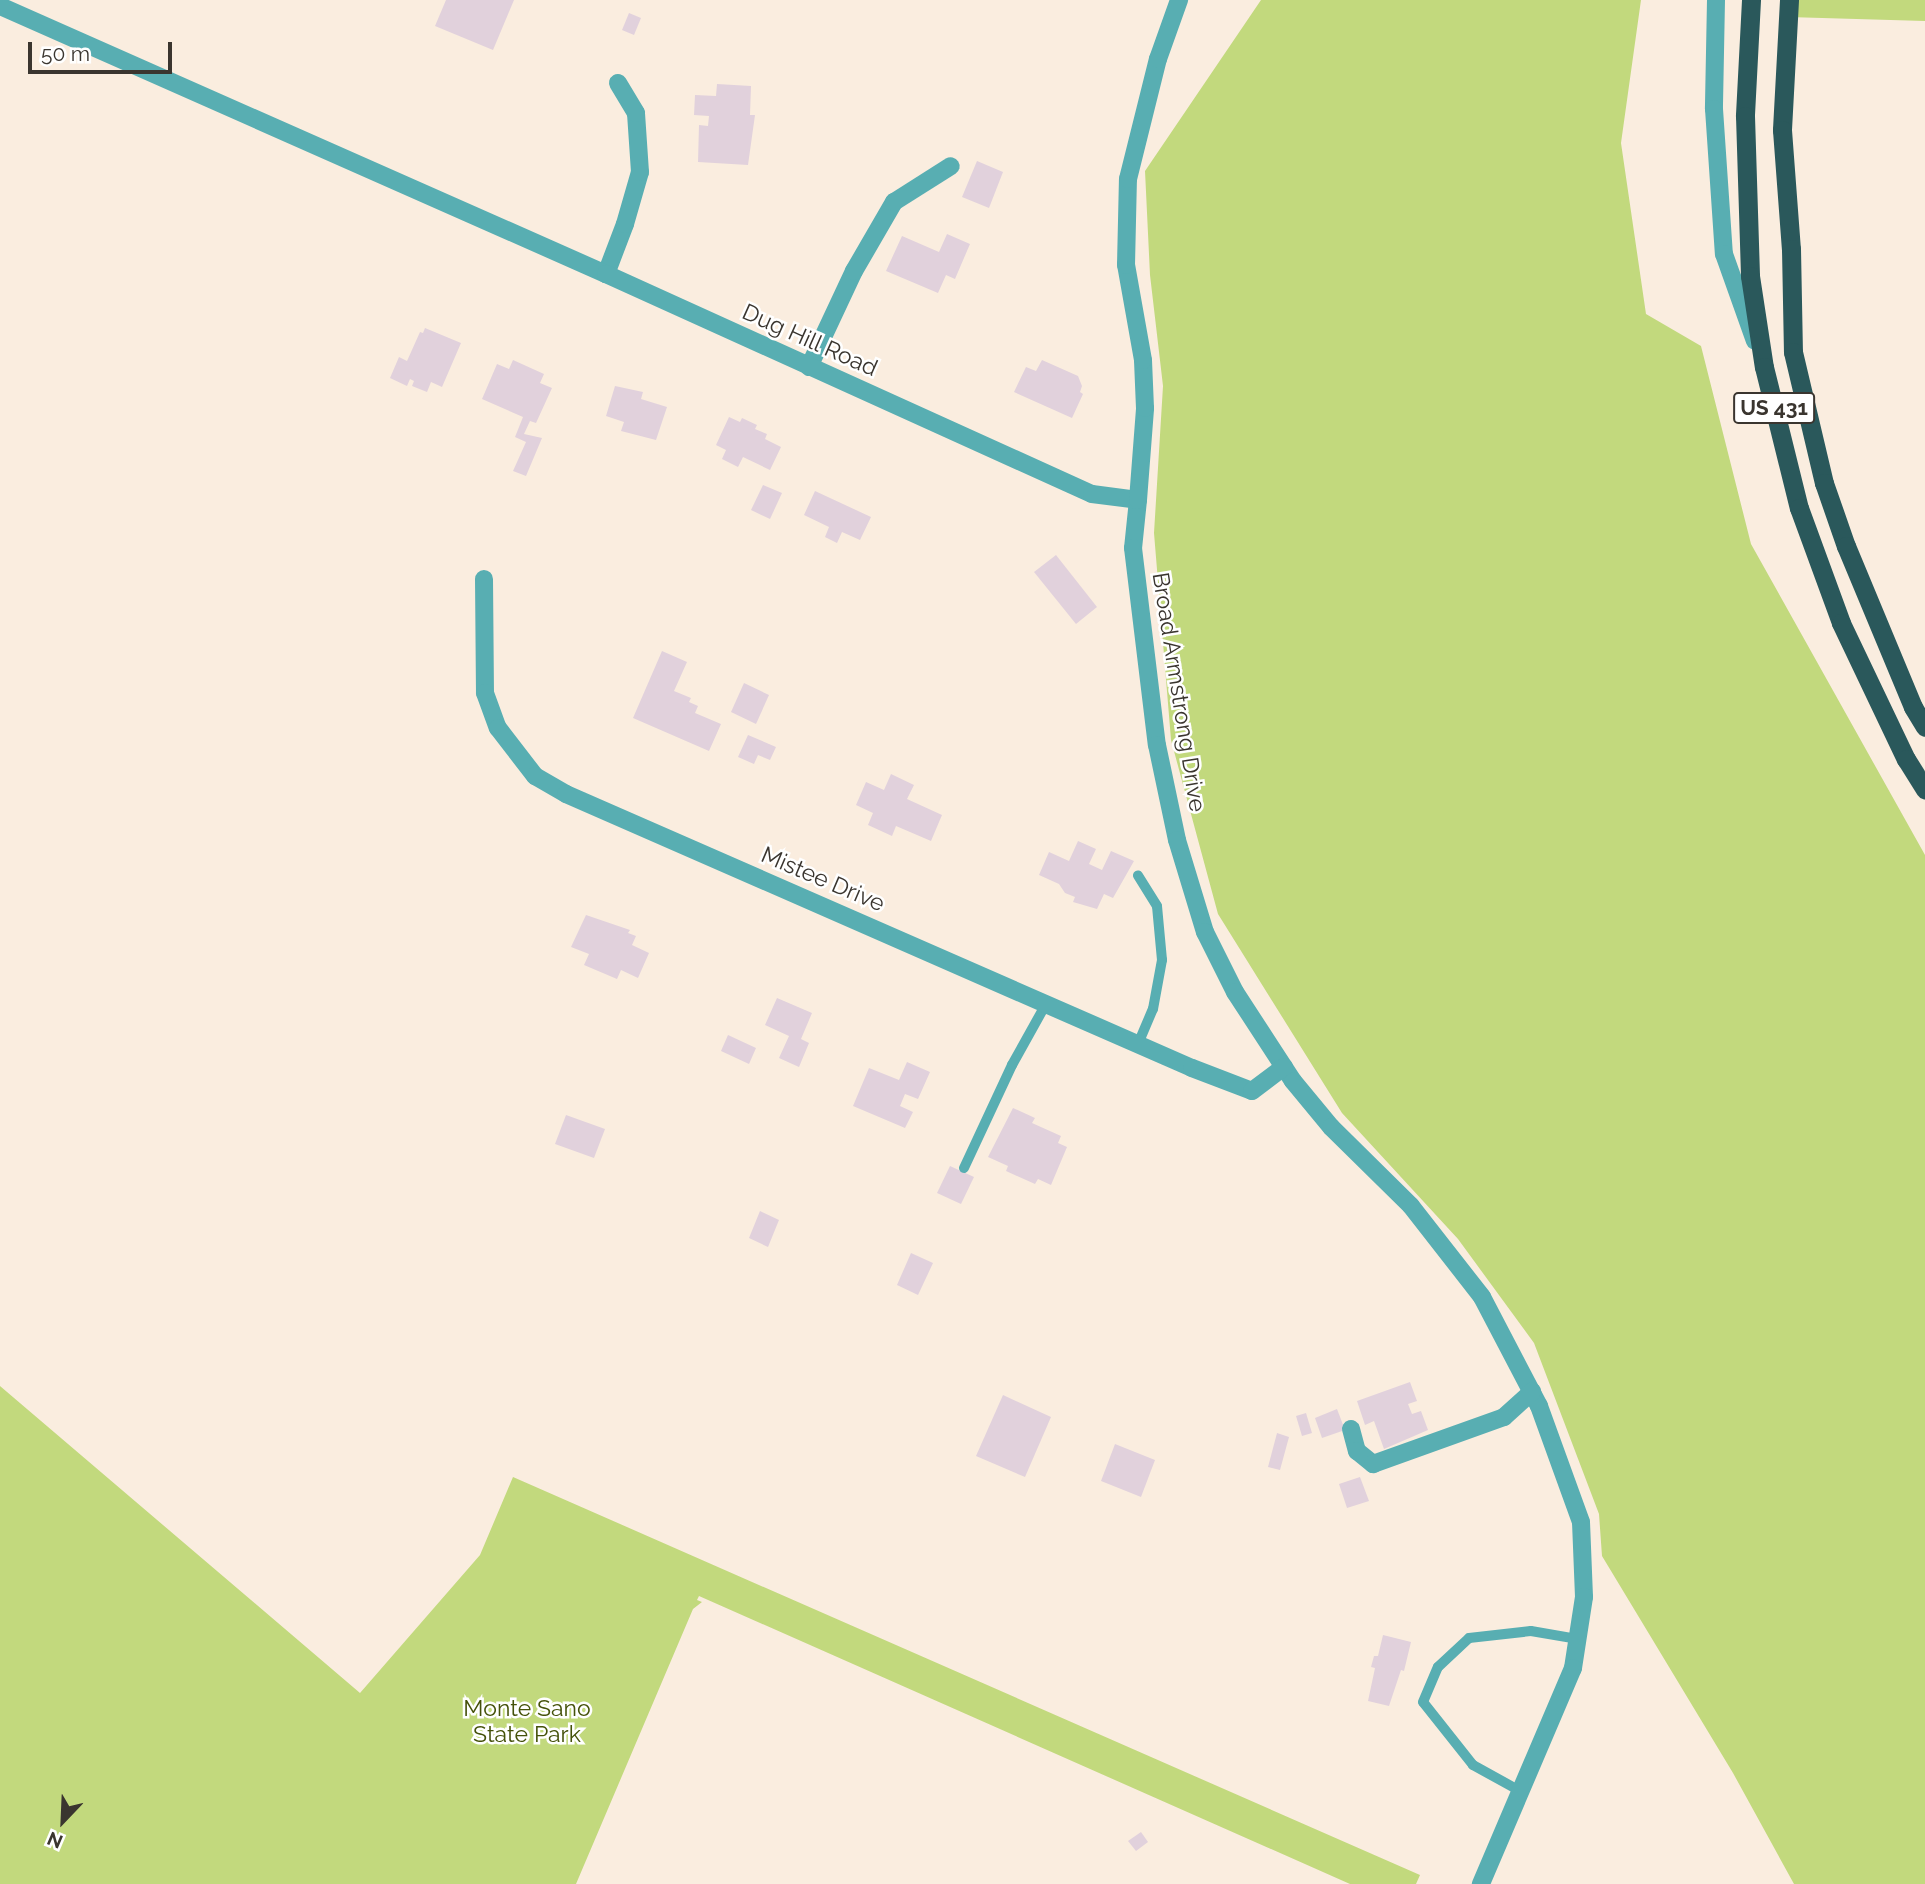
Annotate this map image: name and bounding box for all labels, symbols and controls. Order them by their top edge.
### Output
scale bar [32,28,175,72]
text: 50 m [41,41,90,66]
street label: Dug Hill Road [738,298,882,382]
road number: US 431 [1732,390,1816,426]
street label: Broad Armstrong Drive [1146,570,1212,814]
street label: Mistee Drive [757,841,889,917]
park label: Monte Sano State Park [463,1694,591,1748]
north arrow [28,1786,98,1856]
text: N [44,1827,66,1853]

